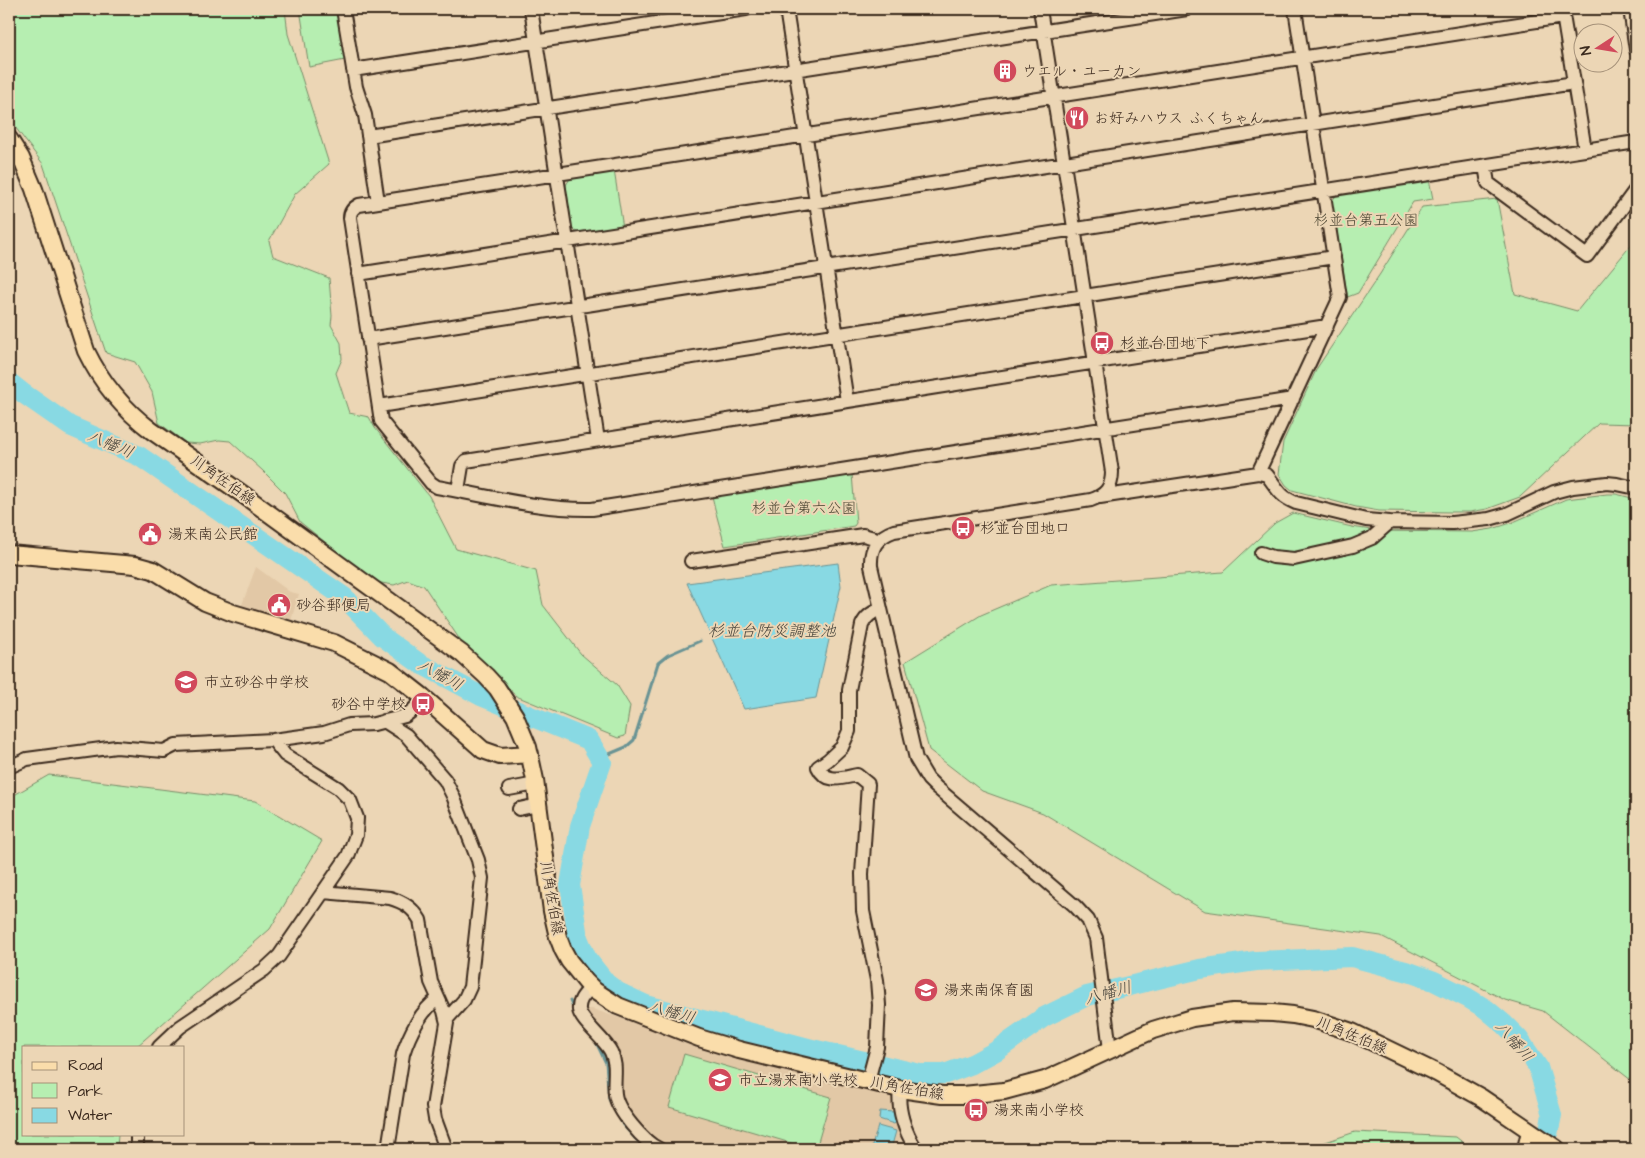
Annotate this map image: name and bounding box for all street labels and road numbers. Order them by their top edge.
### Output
street label: 川角佐伯線 [186,450,259,511]
street label: 川角佐伯線 [535,859,568,937]
street label: 川角佐伯線 [1313,1012,1391,1059]
street label: 川角佐伯線 [868,1072,946,1105]

